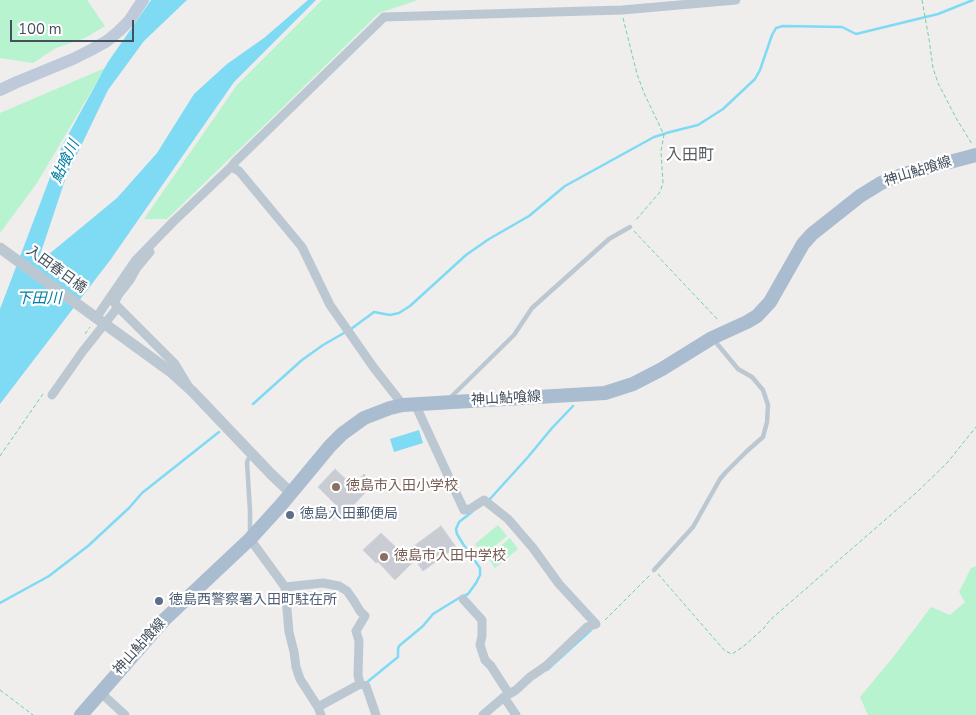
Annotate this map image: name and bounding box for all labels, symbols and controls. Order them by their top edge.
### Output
scale bar [12,10,136,42]
text: 100 m [18,19,62,39]
water label: 鮎喰川 [48,138,84,186]
district label: 入田町 [666,146,714,166]
street label: 神山鮎喰線 [882,154,954,190]
street label: 入田春日橋 [23,243,89,297]
water label: 下田川 [17,290,61,308]
street label: 神山鮎喰線 [471,389,541,409]
place label: 徳島市入田小学校 [346,479,458,495]
marker: 徳島市入田小学校 [330,481,342,493]
place label: 徳島入田郵便局 [300,507,398,523]
marker: 徳島入田郵便局 [284,509,296,521]
place label: 徳島市入田中学校 [394,549,506,565]
marker: 徳島市入田中学校 [378,551,390,563]
place label: 徳島西警察署入田町駐在所 [169,593,337,609]
marker: 徳島西警察署入田町駐在所 [153,595,165,607]
street label: 神山鮎喰線 [110,615,170,679]

